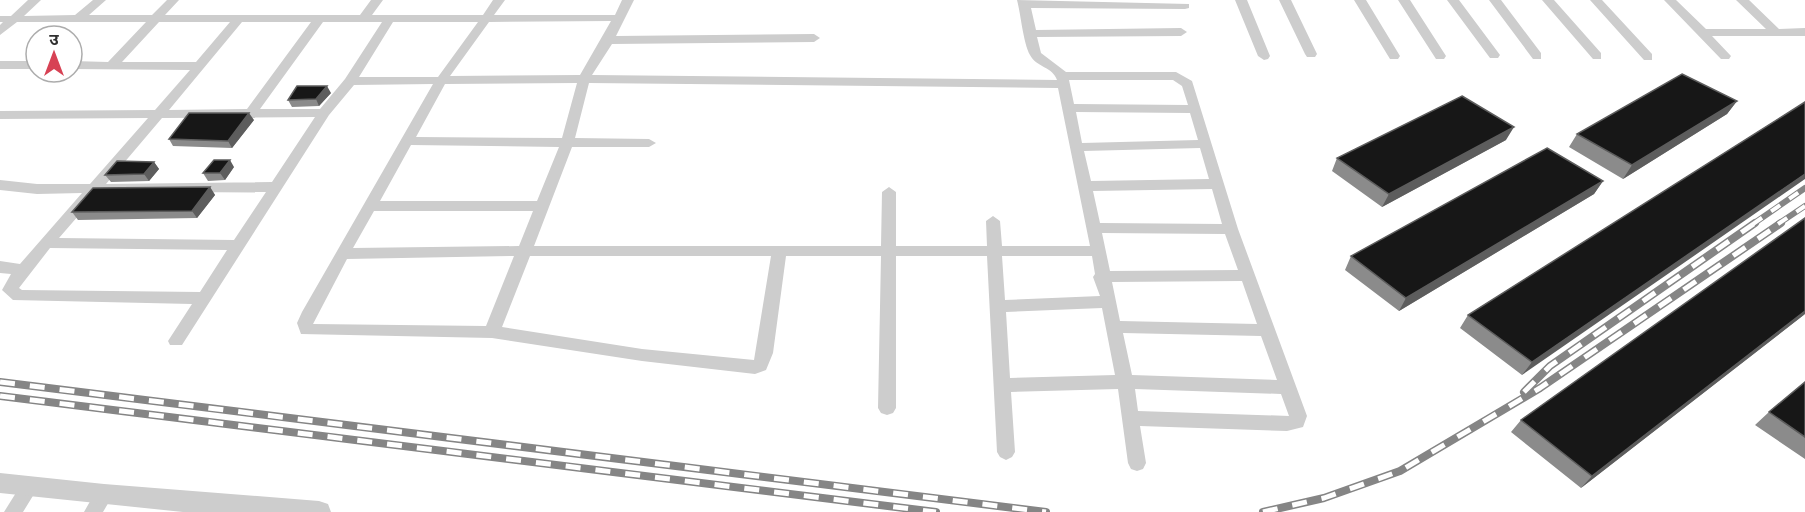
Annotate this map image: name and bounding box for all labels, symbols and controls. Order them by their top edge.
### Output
north arrow [24,24,84,84]
text: उ [49,29,59,48]

